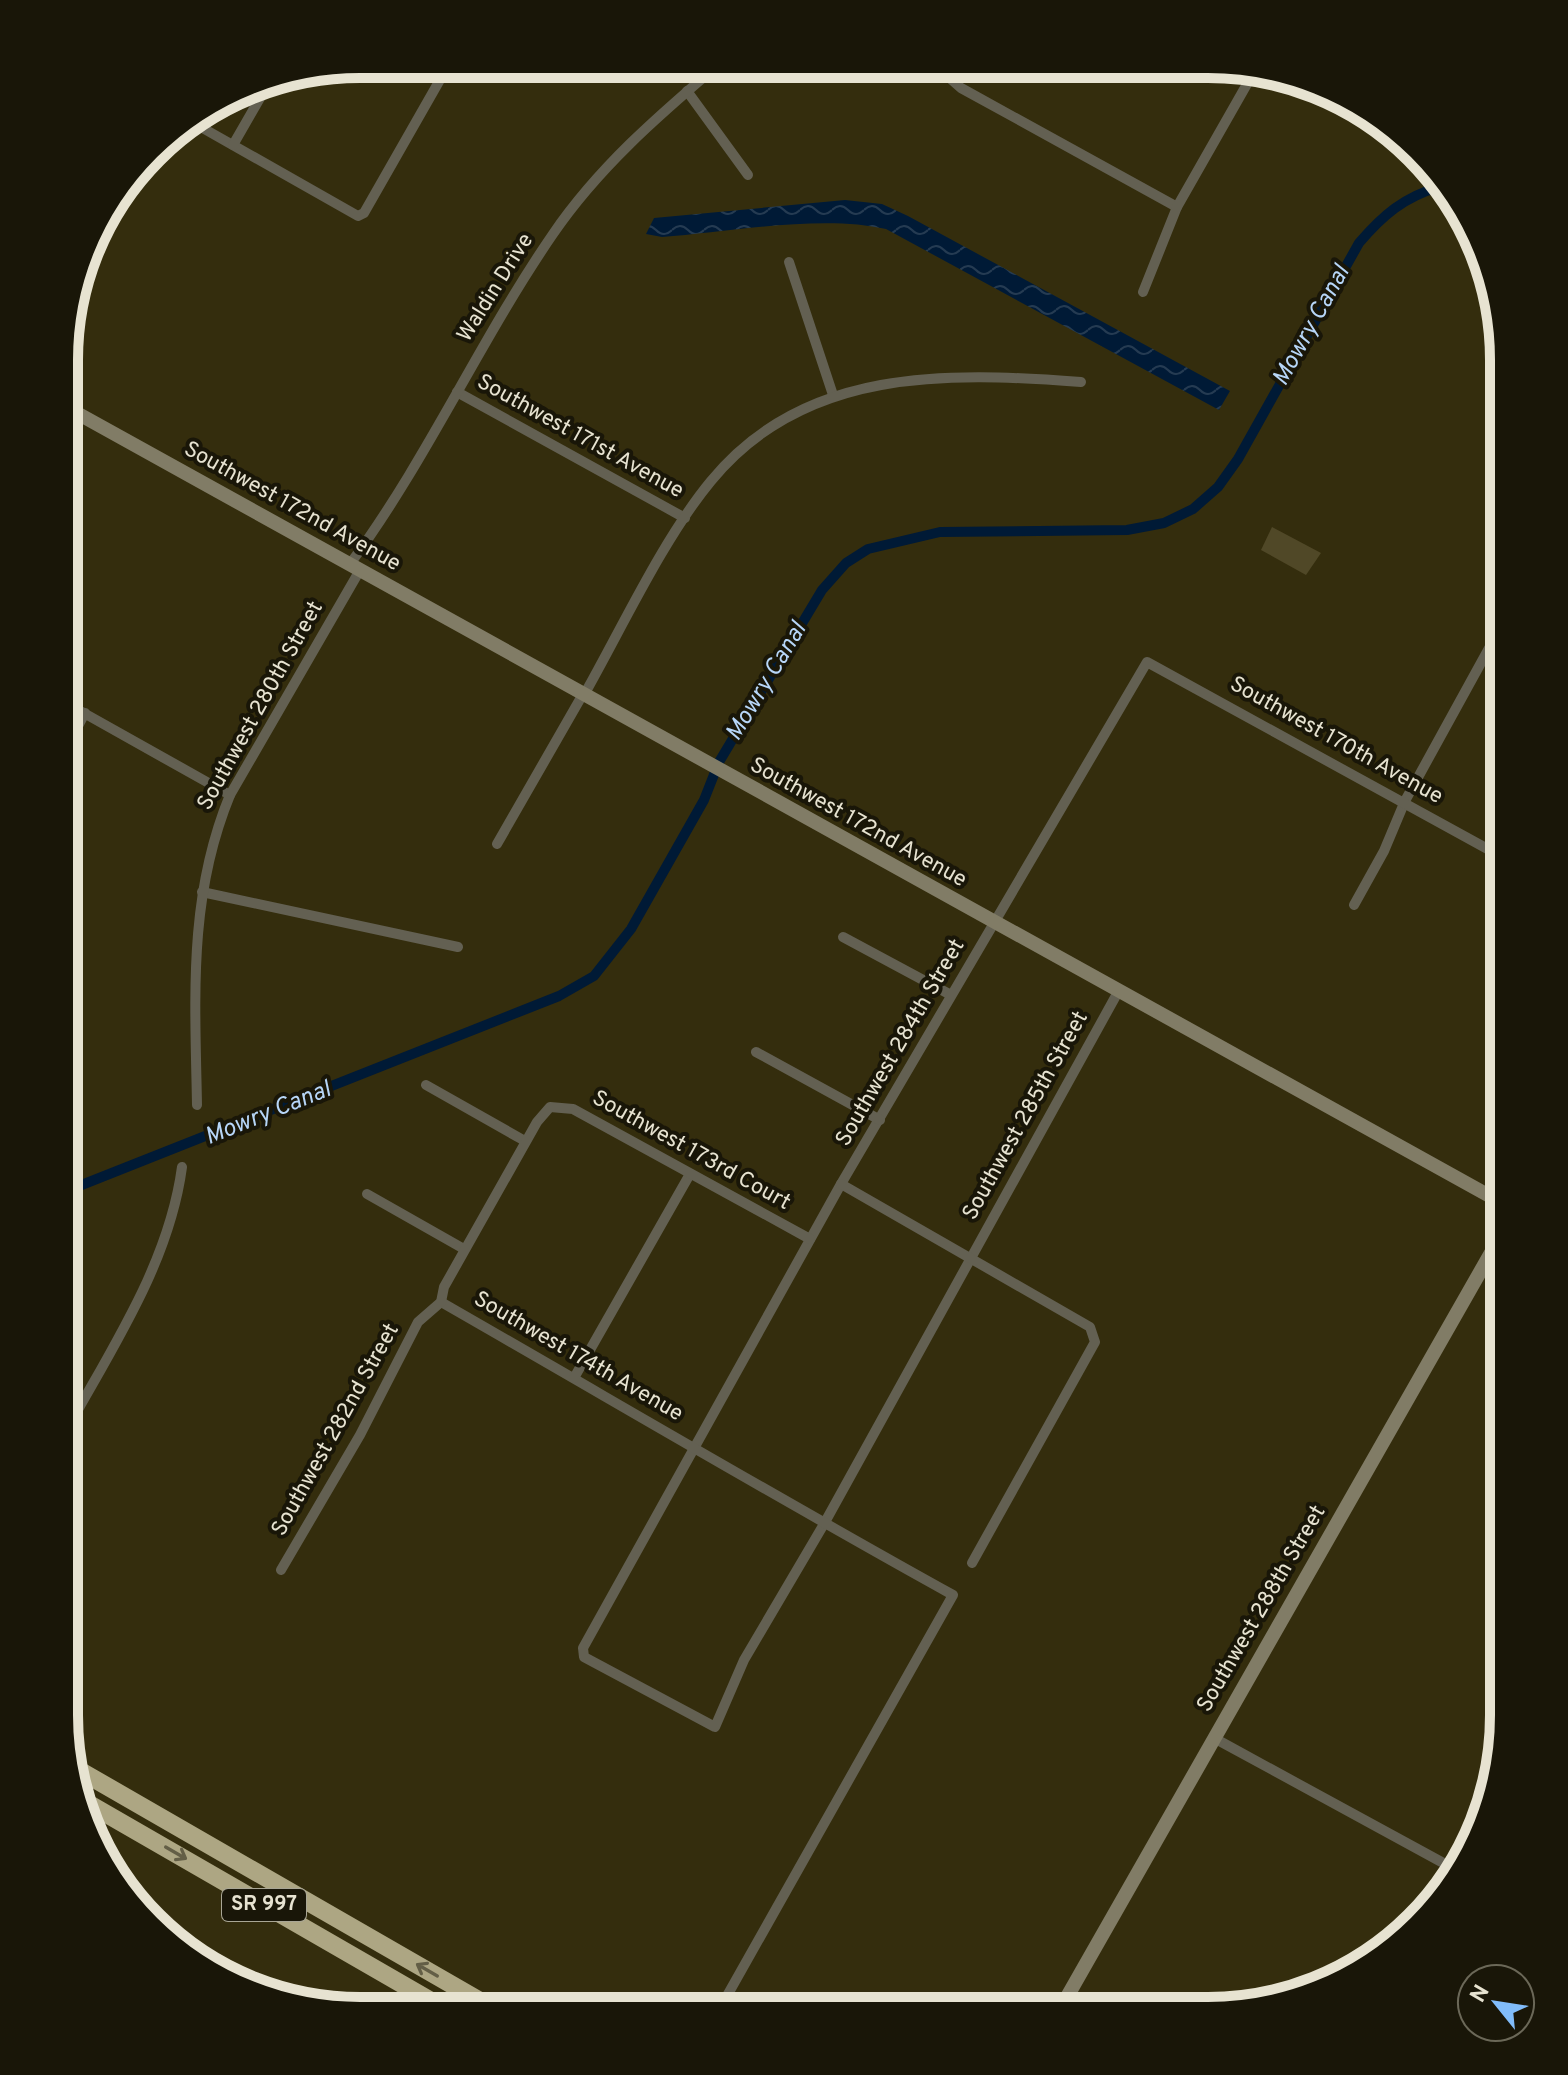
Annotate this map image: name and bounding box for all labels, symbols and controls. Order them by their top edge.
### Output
street label: Waldin Drive [452,229,540,347]
water label: Mowry Canal [1267,259,1358,392]
street label: Southwest 171st Avenue [472,369,688,505]
street label: Southwest 172nd Avenue [179,436,405,578]
street label: Southwest 280th Street [192,597,330,815]
water label: Mowry Canal [720,616,815,747]
street label: Southwest 170th Avenue [1225,671,1447,811]
street label: Southwest 172nd Avenue [745,752,971,894]
street label: Southwest 284th Street [831,935,971,1151]
street label: Southwest 285th Street [957,1007,1095,1225]
water label: Mowry Canal [201,1074,337,1153]
street label: Southwest 173rd Court [587,1085,795,1217]
street label: Southwest 174th Avenue [468,1286,688,1428]
street label: Southwest 282nd Street [266,1319,406,1541]
street label: Southwest 288th Street [1192,1501,1332,1717]
one-way arrow [164,1846,187,1862]
road number: SR 997 [222,1889,306,1921]
one-way arrow [415,1962,439,1978]
north arrow [1456,1963,1536,2043]
text: N [1465,1981,1496,2008]

